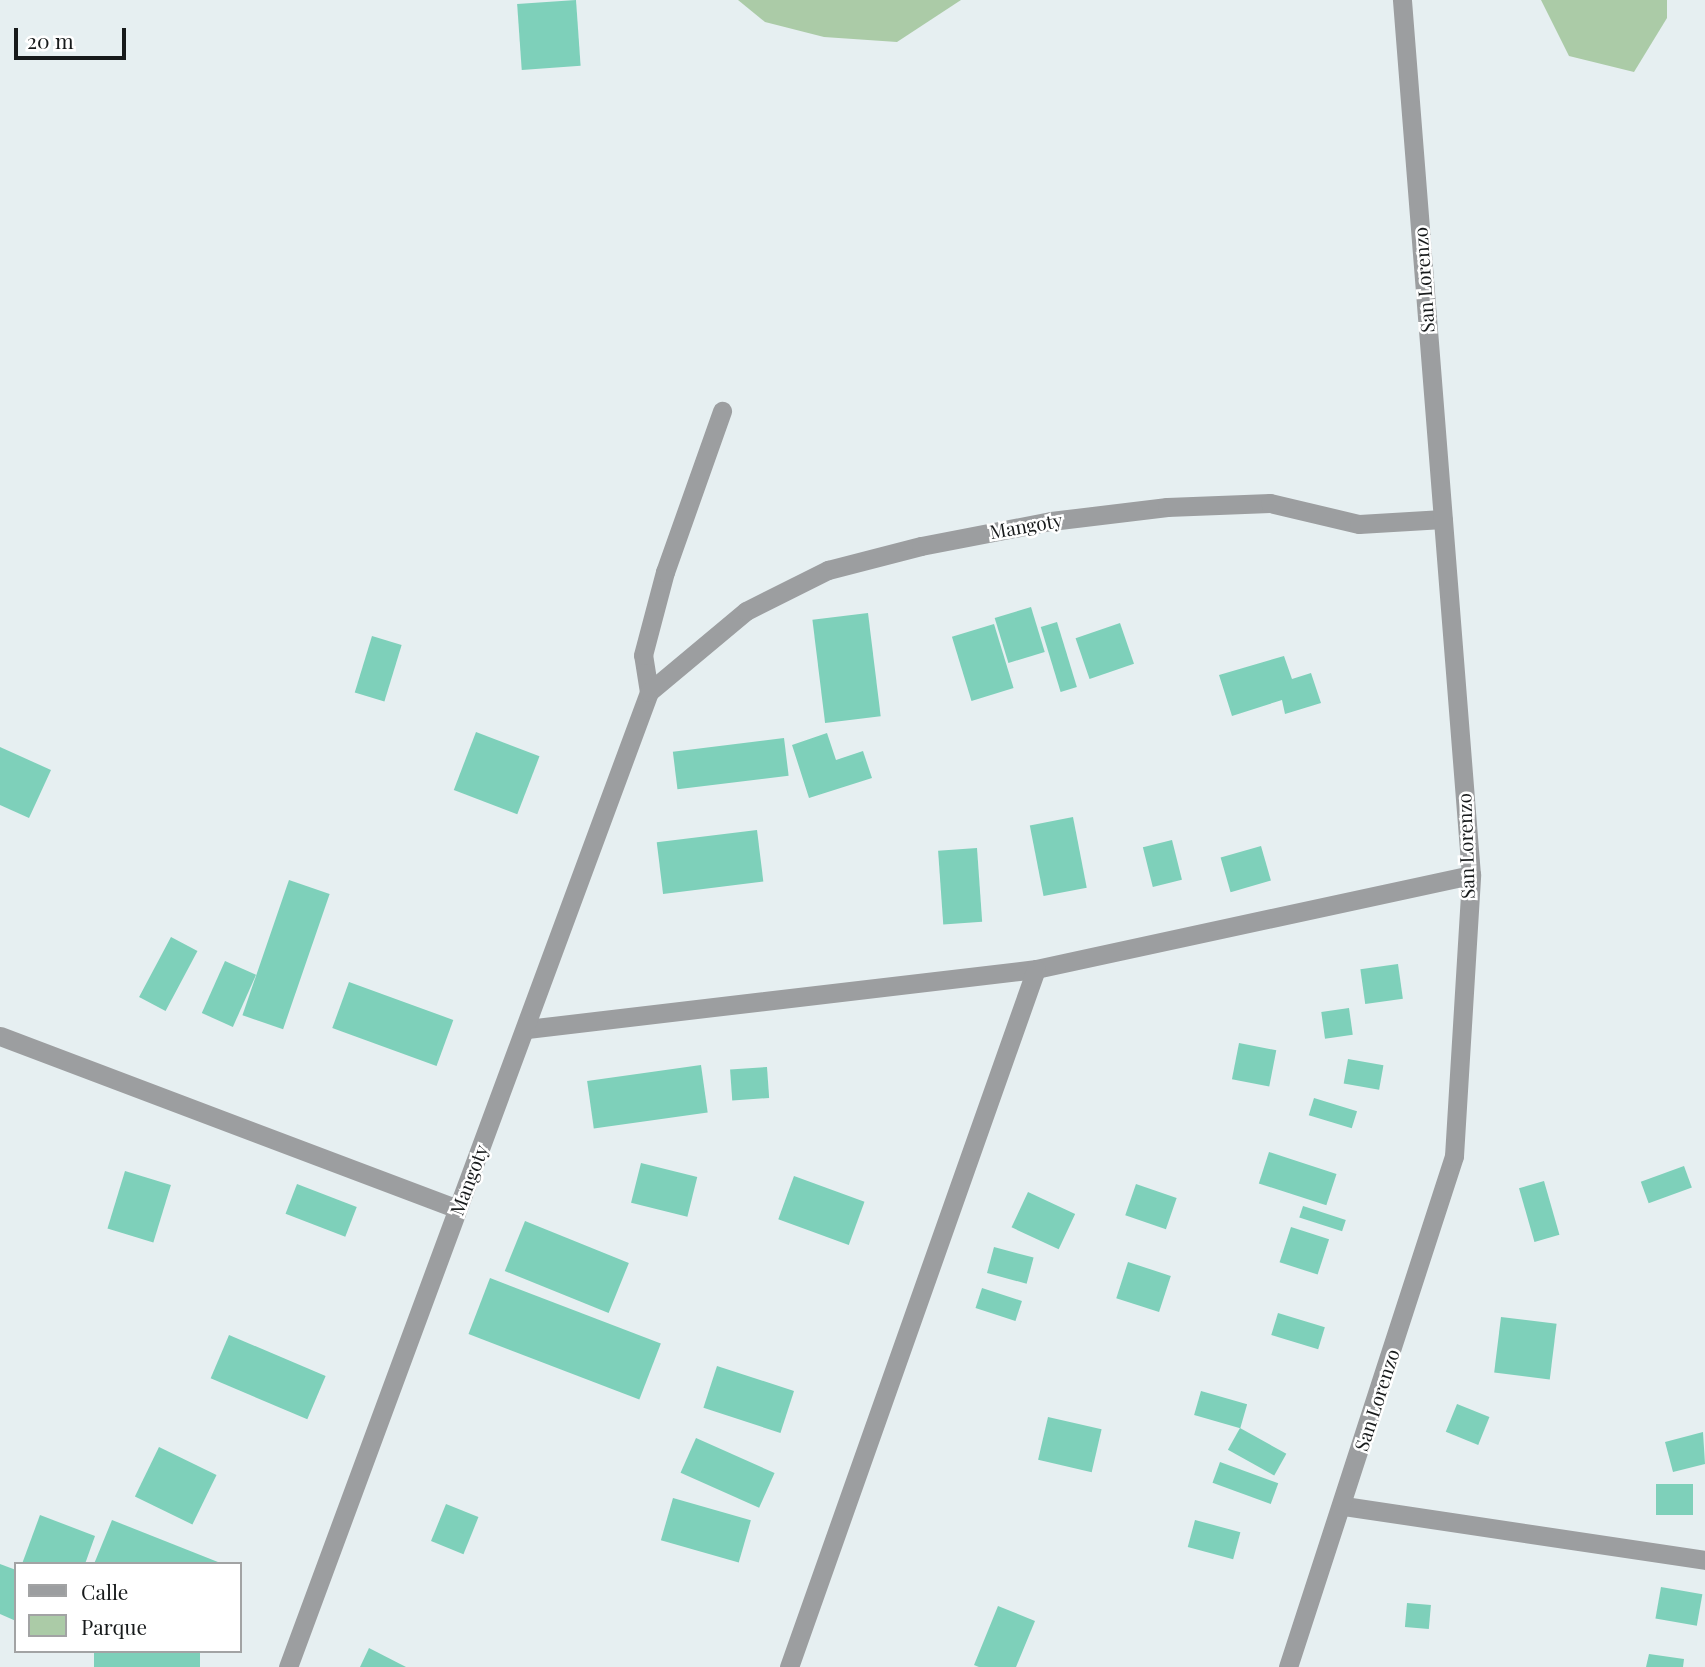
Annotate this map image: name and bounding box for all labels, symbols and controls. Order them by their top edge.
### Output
scale bar [18,14,130,58]
text: 20 m [27,26,74,54]
street label: San Lorenzo [1409,226,1439,334]
street label: Mangoty [988,508,1064,544]
street label: San Lorenzo [1453,793,1479,899]
street label: Mangoty [445,1142,493,1218]
street label: San Lorenzo [1350,1346,1404,1454]
legend [14,1562,242,1653]
text: Calle [81,1577,128,1605]
text: Parque [81,1612,147,1640]

